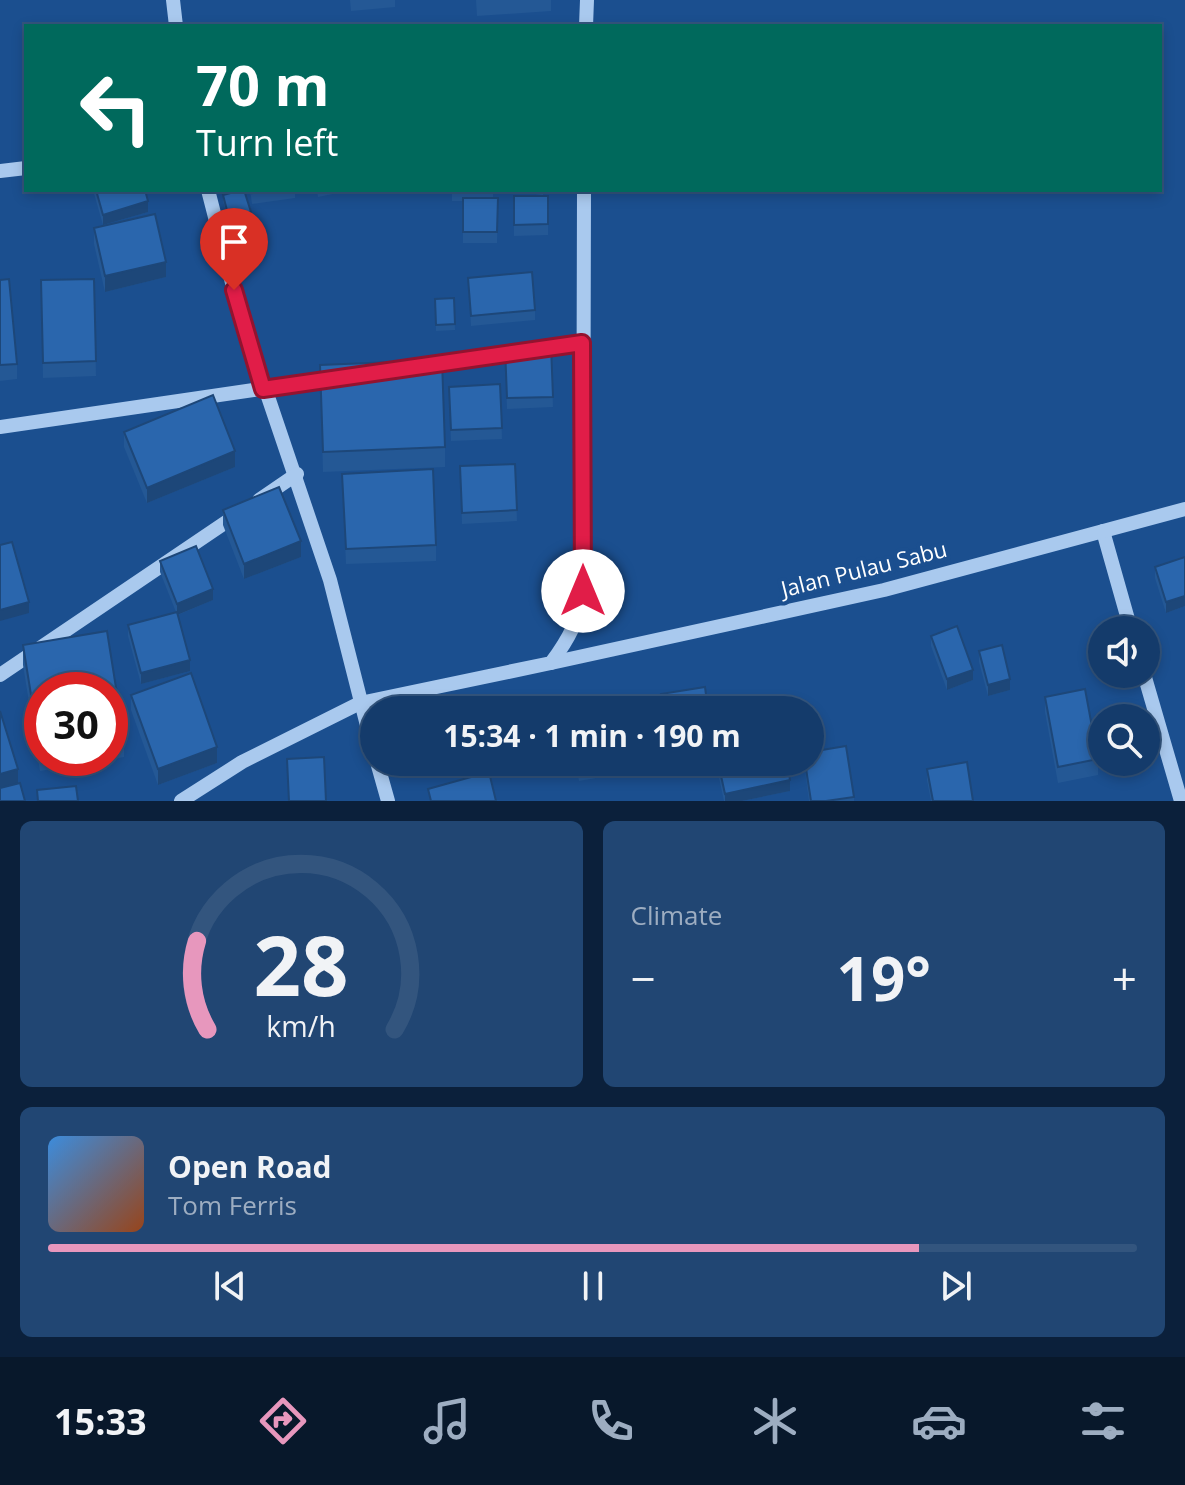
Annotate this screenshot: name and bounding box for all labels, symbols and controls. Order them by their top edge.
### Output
text: 70 m [196,46,330,122]
icon: left [64,56,168,160]
text: Turn left [196,118,338,167]
pin [200,208,268,290]
icon: arrive [212,220,256,264]
street label: Jalan Pulau Sabu [776,533,950,604]
position arrow [541,549,625,633]
map controls [1088,616,1160,776]
button: sound [1088,616,1160,688]
speed limit sign: 30 [24,672,128,776]
button: search [1088,704,1160,776]
text: 15:34 · 1 min · 190 m [443,715,741,756]
text: Climate [631,897,722,933]
text: 28 [254,907,349,1020]
text: 19° [837,937,931,1019]
text: − [631,948,656,1008]
text: + [1112,948,1137,1008]
text: km/h [267,1006,336,1045]
text: Open Road [168,1146,332,1187]
text: Tom Ferris [168,1187,297,1223]
icon: previous [208,1264,252,1308]
icon: pause [571,1264,615,1308]
icon: next [934,1264,978,1308]
icon: directions [255,1393,311,1449]
icon: music [419,1393,475,1449]
icon: phone [583,1393,639,1449]
icon: climate [747,1393,803,1449]
icon: car [911,1393,967,1449]
icon: filters [1075,1393,1131,1449]
text: 15:33 [54,1397,147,1446]

